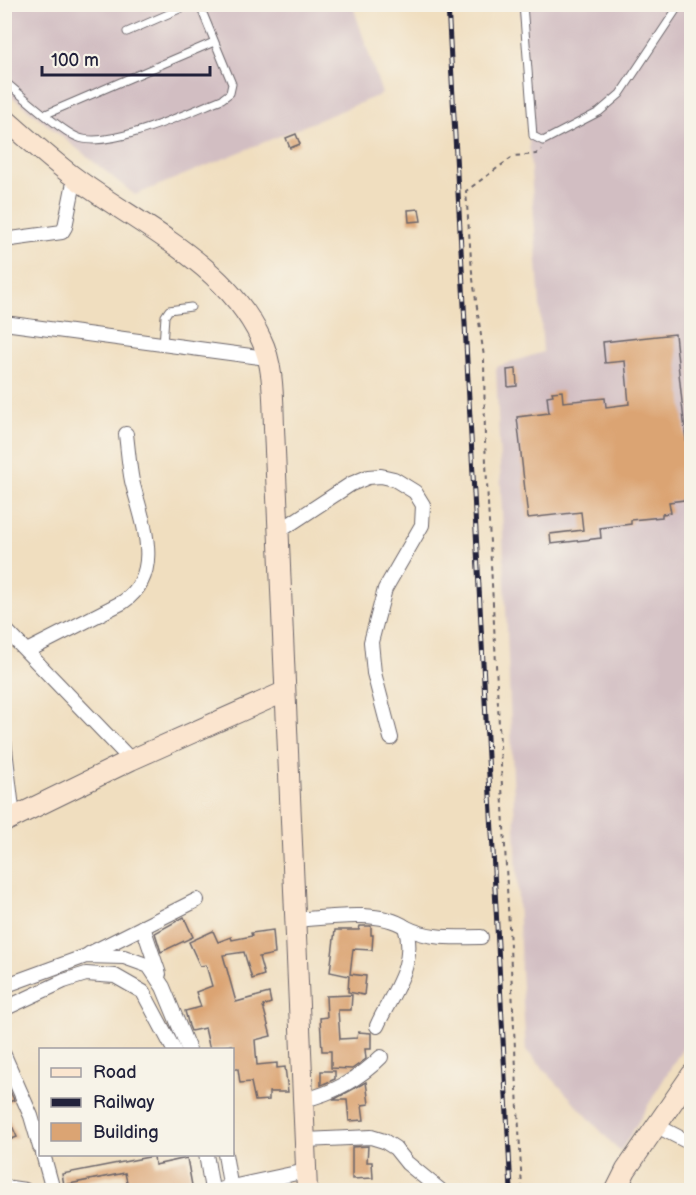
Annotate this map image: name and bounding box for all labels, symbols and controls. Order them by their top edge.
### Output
scale bar [42,39,210,77]
text: 100 m [51,50,99,71]
legend [39,1048,234,1156]
text: Road [93,1062,137,1083]
text: Railway [93,1092,155,1113]
text: Building [93,1122,159,1143]

